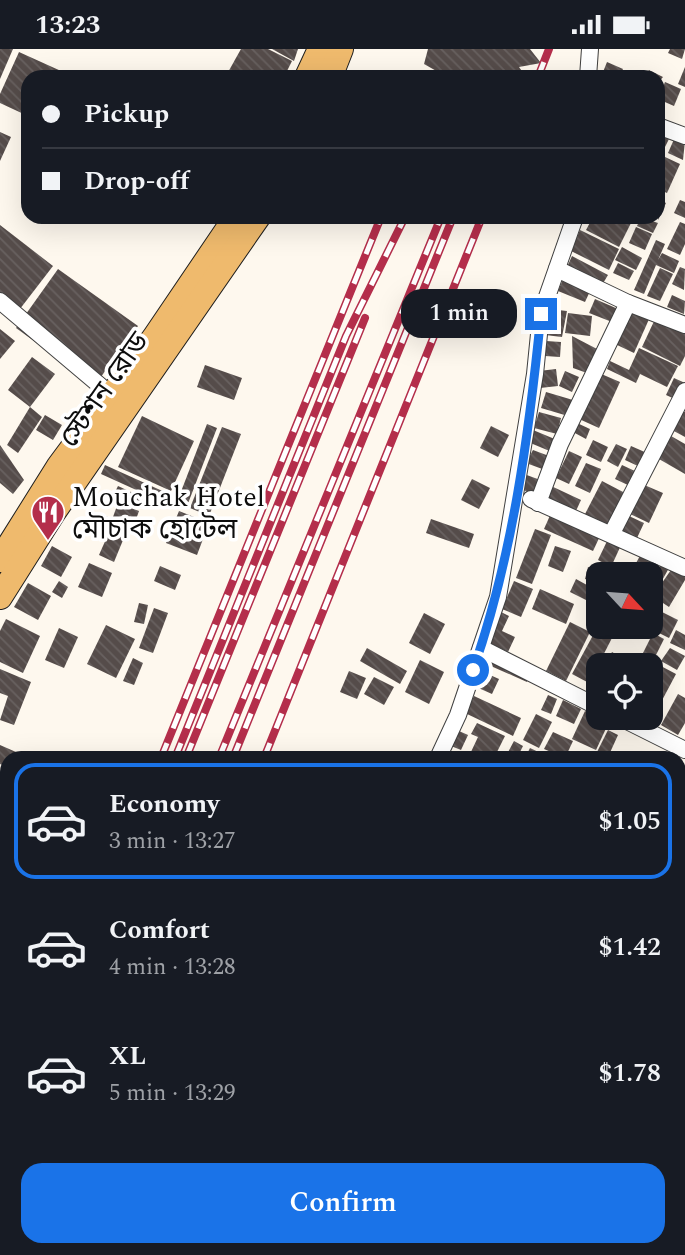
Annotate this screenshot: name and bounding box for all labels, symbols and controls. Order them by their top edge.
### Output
text: 13:23 [35,5,100,45]
text: Pickup [84,94,169,134]
text: Drop-off [84,161,189,201]
callout: 1 min [401,289,516,339]
text: 1 min [429,296,489,331]
route end [525,298,557,330]
street label: স্টেশন রোড [49,322,160,456]
place label: Mouchak Hotel মৌচাক হোটেল [72,476,265,551]
restaurant icon: Mouchak Hotel মৌচাক হোটেল [29,493,67,542]
north arrow [586,562,663,639]
map controls [586,562,663,730]
button: locate [586,653,663,730]
route start [457,654,489,686]
text: Economy [109,784,219,824]
icon: car [25,790,88,853]
text: $1.05 [598,801,661,841]
text: 3 min · 13:27 [109,824,236,859]
text: Comfort [109,910,210,950]
icon: car [25,916,88,979]
text: $1.42 [598,927,661,967]
text: 4 min · 13:28 [109,950,236,985]
text: XL [109,1036,146,1076]
icon: car [25,1042,88,1105]
text: $1.78 [598,1053,661,1093]
text: 5 min · 13:29 [109,1076,236,1111]
button: Confirm [21,1163,665,1243]

